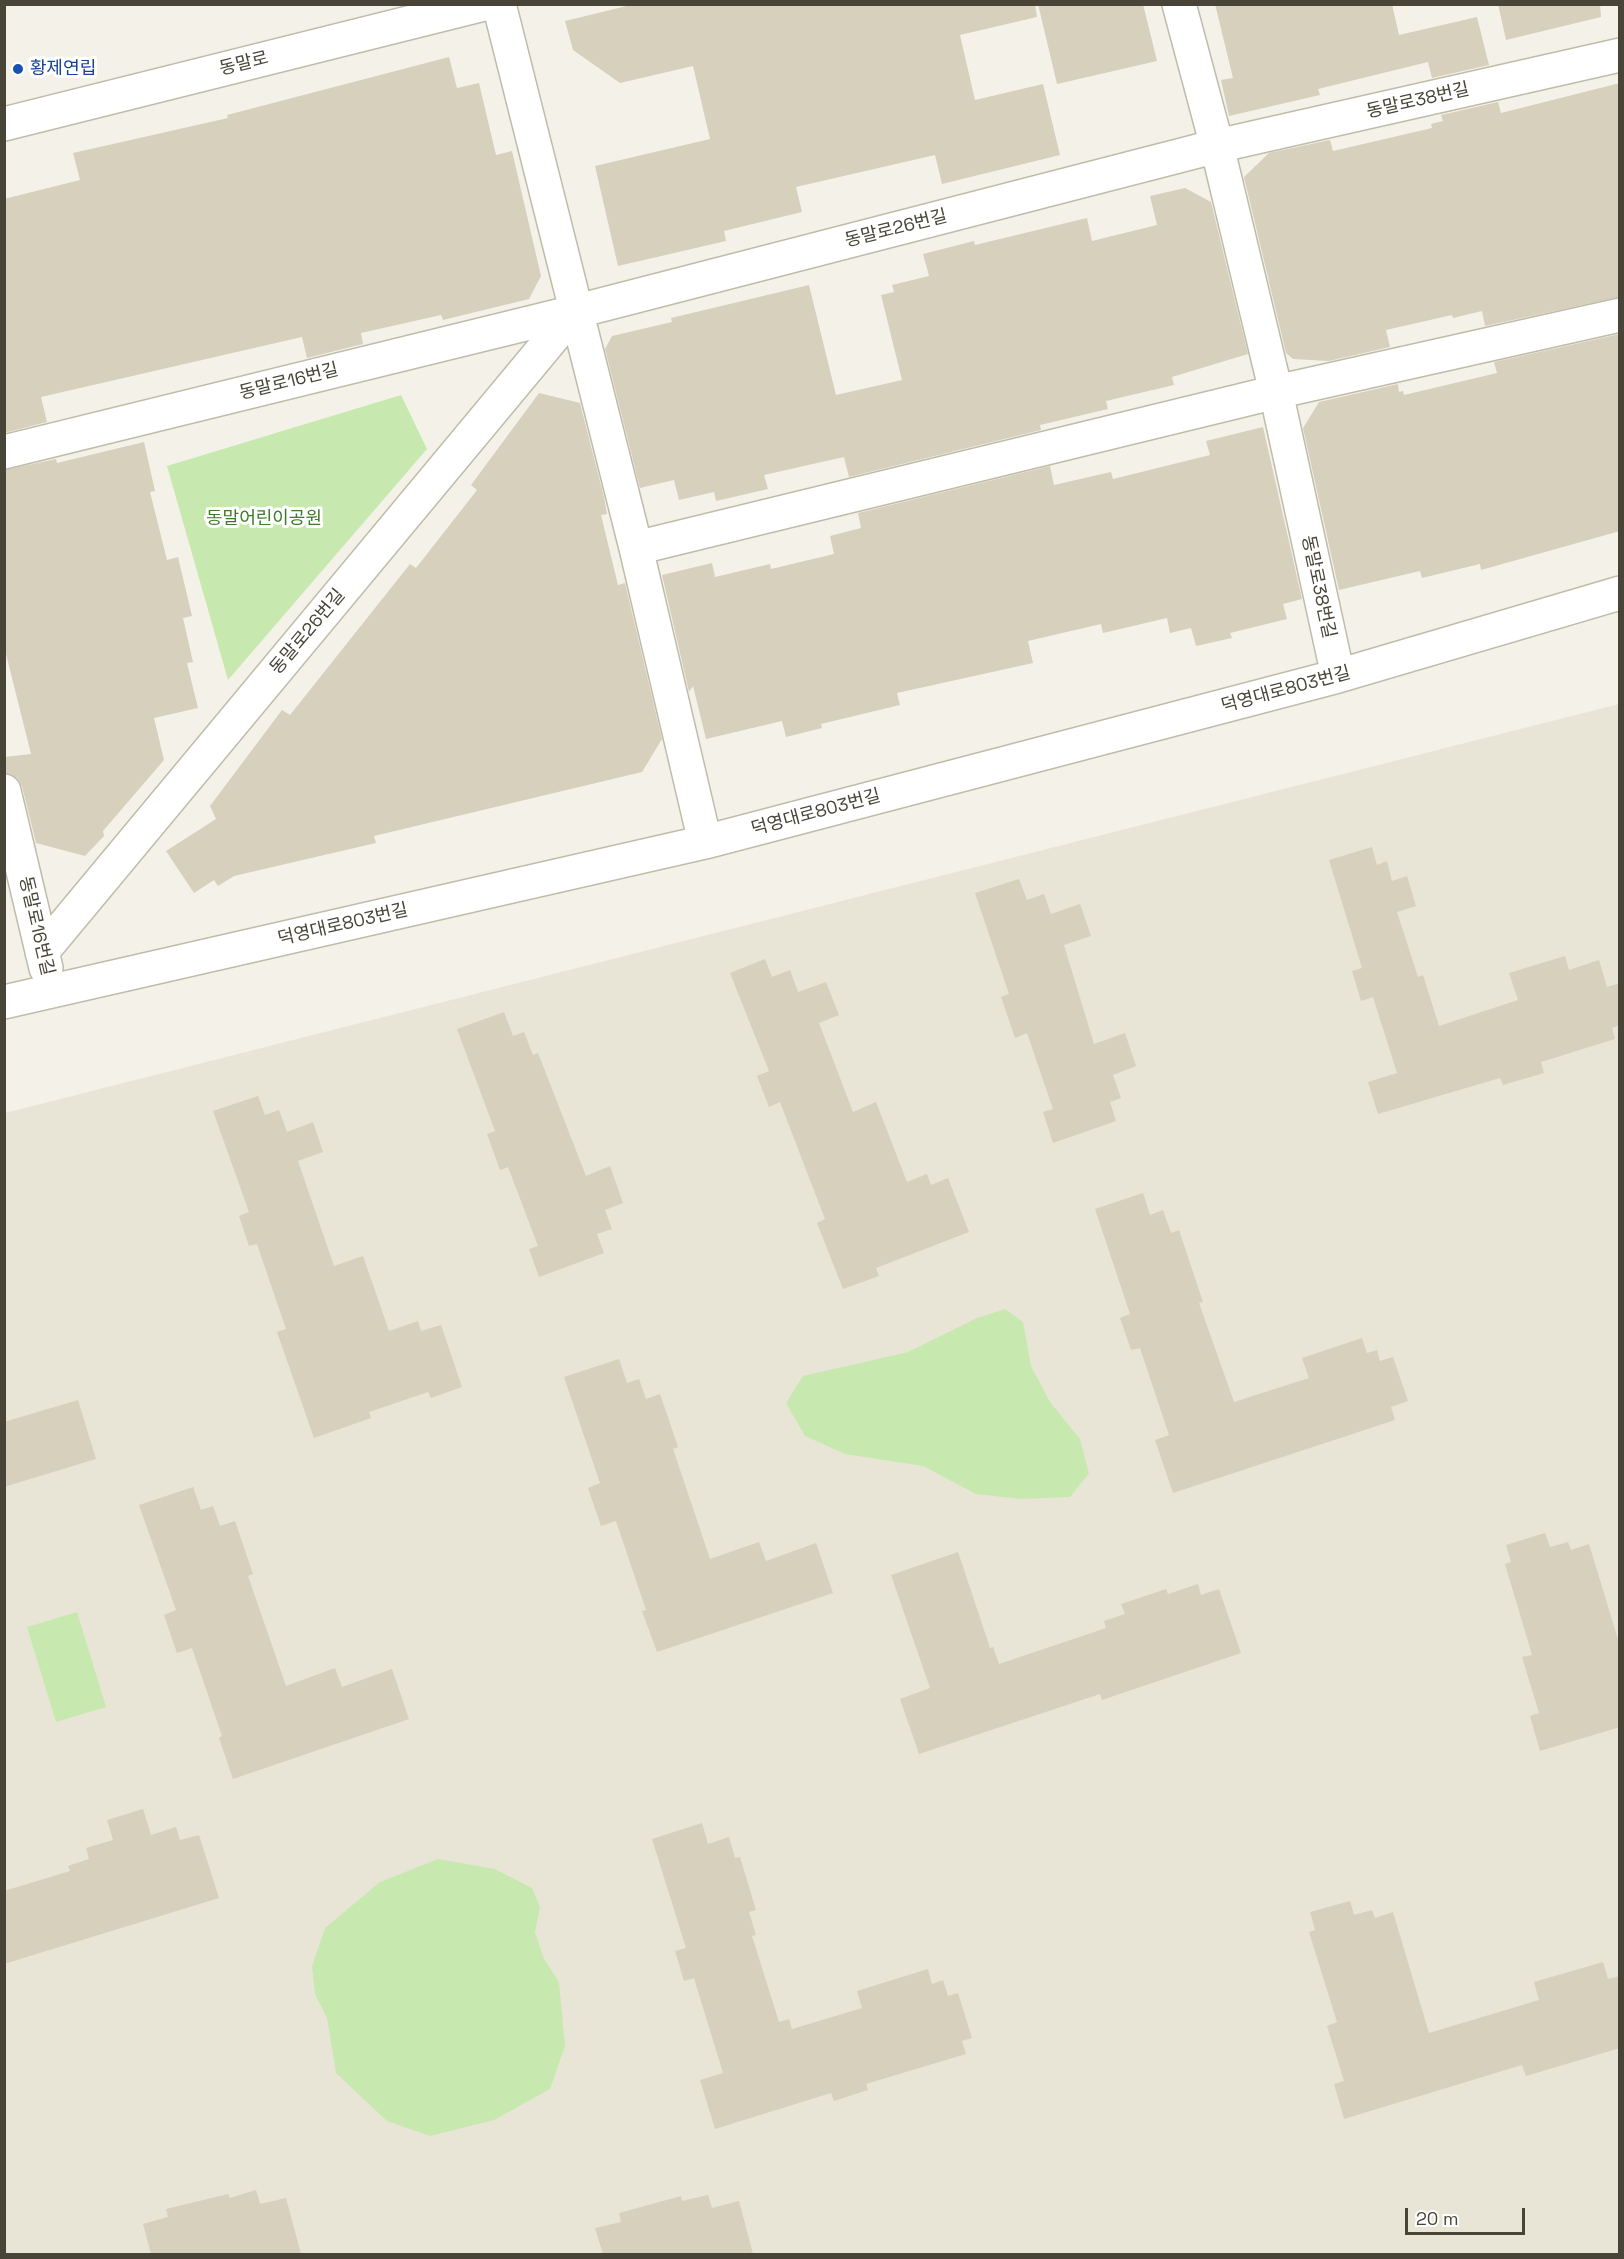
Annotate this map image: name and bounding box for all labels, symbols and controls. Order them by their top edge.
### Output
street label: 동말로 [217,48,271,80]
place label: 황제연립 [30,58,96,80]
marker: 황제연립 [11,62,25,76]
street label: 동말로38번길 [1364,79,1472,123]
street label: 동말로26번길 [843,206,949,252]
street label: 동말로16번길 [237,359,341,405]
park label: 동말어린이공원 [206,508,322,530]
street label: 동말로38번길 [1297,533,1339,641]
street label: 동말로26번길 [266,585,350,679]
street label: 덕영대로803번길 [1219,662,1353,718]
street label: 덕영대로803번길 [749,785,883,841]
street label: 동말로16번길 [14,874,58,978]
street label: 덕영대로803번길 [276,900,410,950]
scale bar [1408,2196,1528,2234]
text: 20 m [1416,2207,1459,2230]

